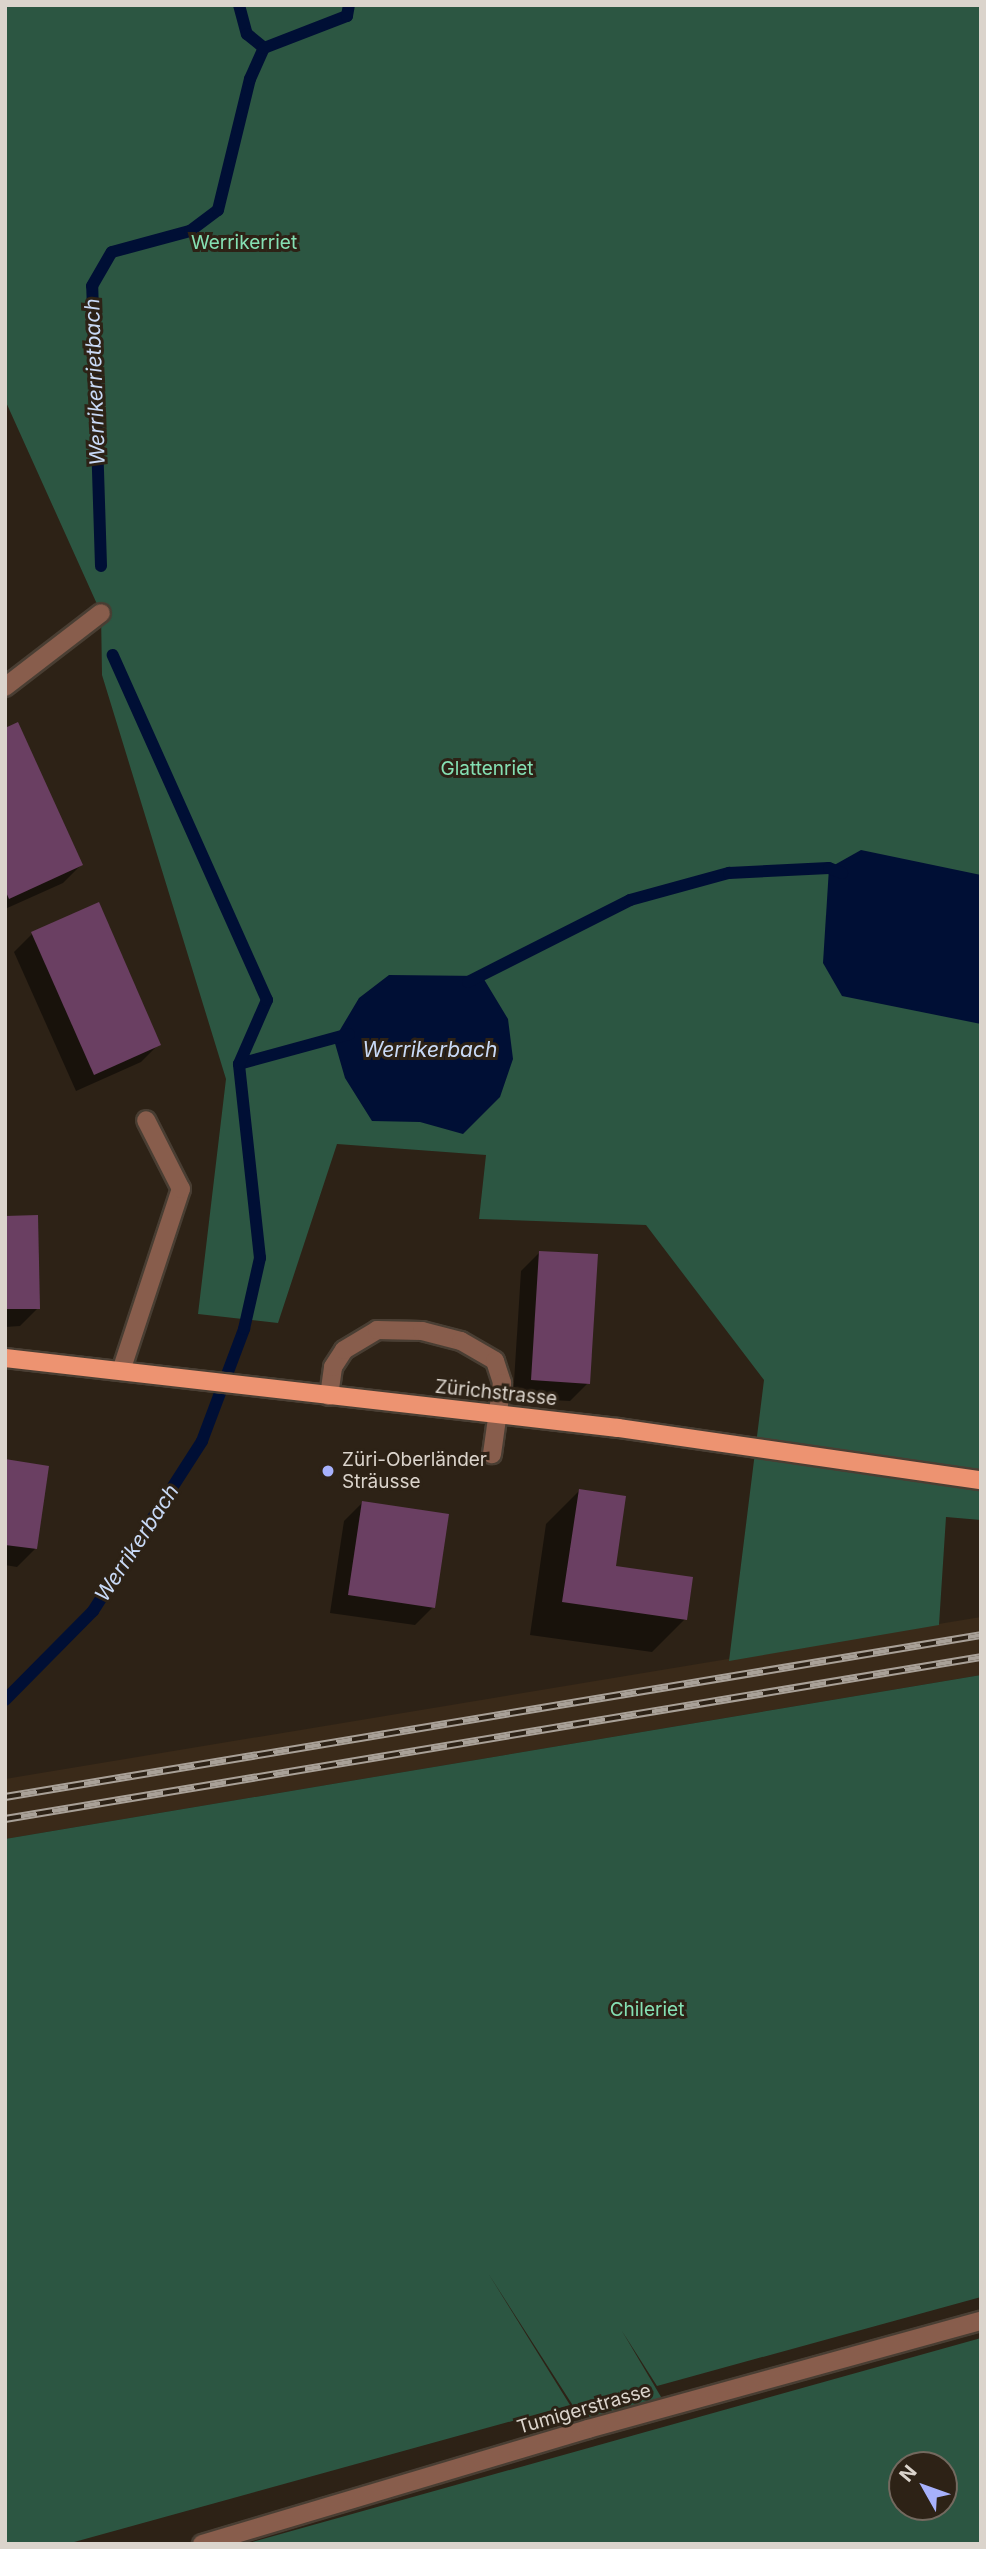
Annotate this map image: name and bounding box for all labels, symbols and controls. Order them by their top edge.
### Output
park label: Werrikerriet [191,232,297,254]
water label: Werrikerrietbach [79,298,111,466]
park label: Glattenriet [441,758,533,780]
water label: Werrikerbach [363,1037,497,1063]
street label: Zürichstrasse [434,1375,558,1411]
place label: Züri-Oberländer Sträusse [342,1449,487,1493]
marker: Züri-Oberländer Sträusse [320,1463,336,1479]
water label: Werrikerbach [90,1480,184,1606]
park label: Chileriet [610,1999,684,2021]
street label: Tumigerstrasse [514,2379,654,2439]
north arrow [888,2451,958,2521]
text: N [895,2461,922,2486]

